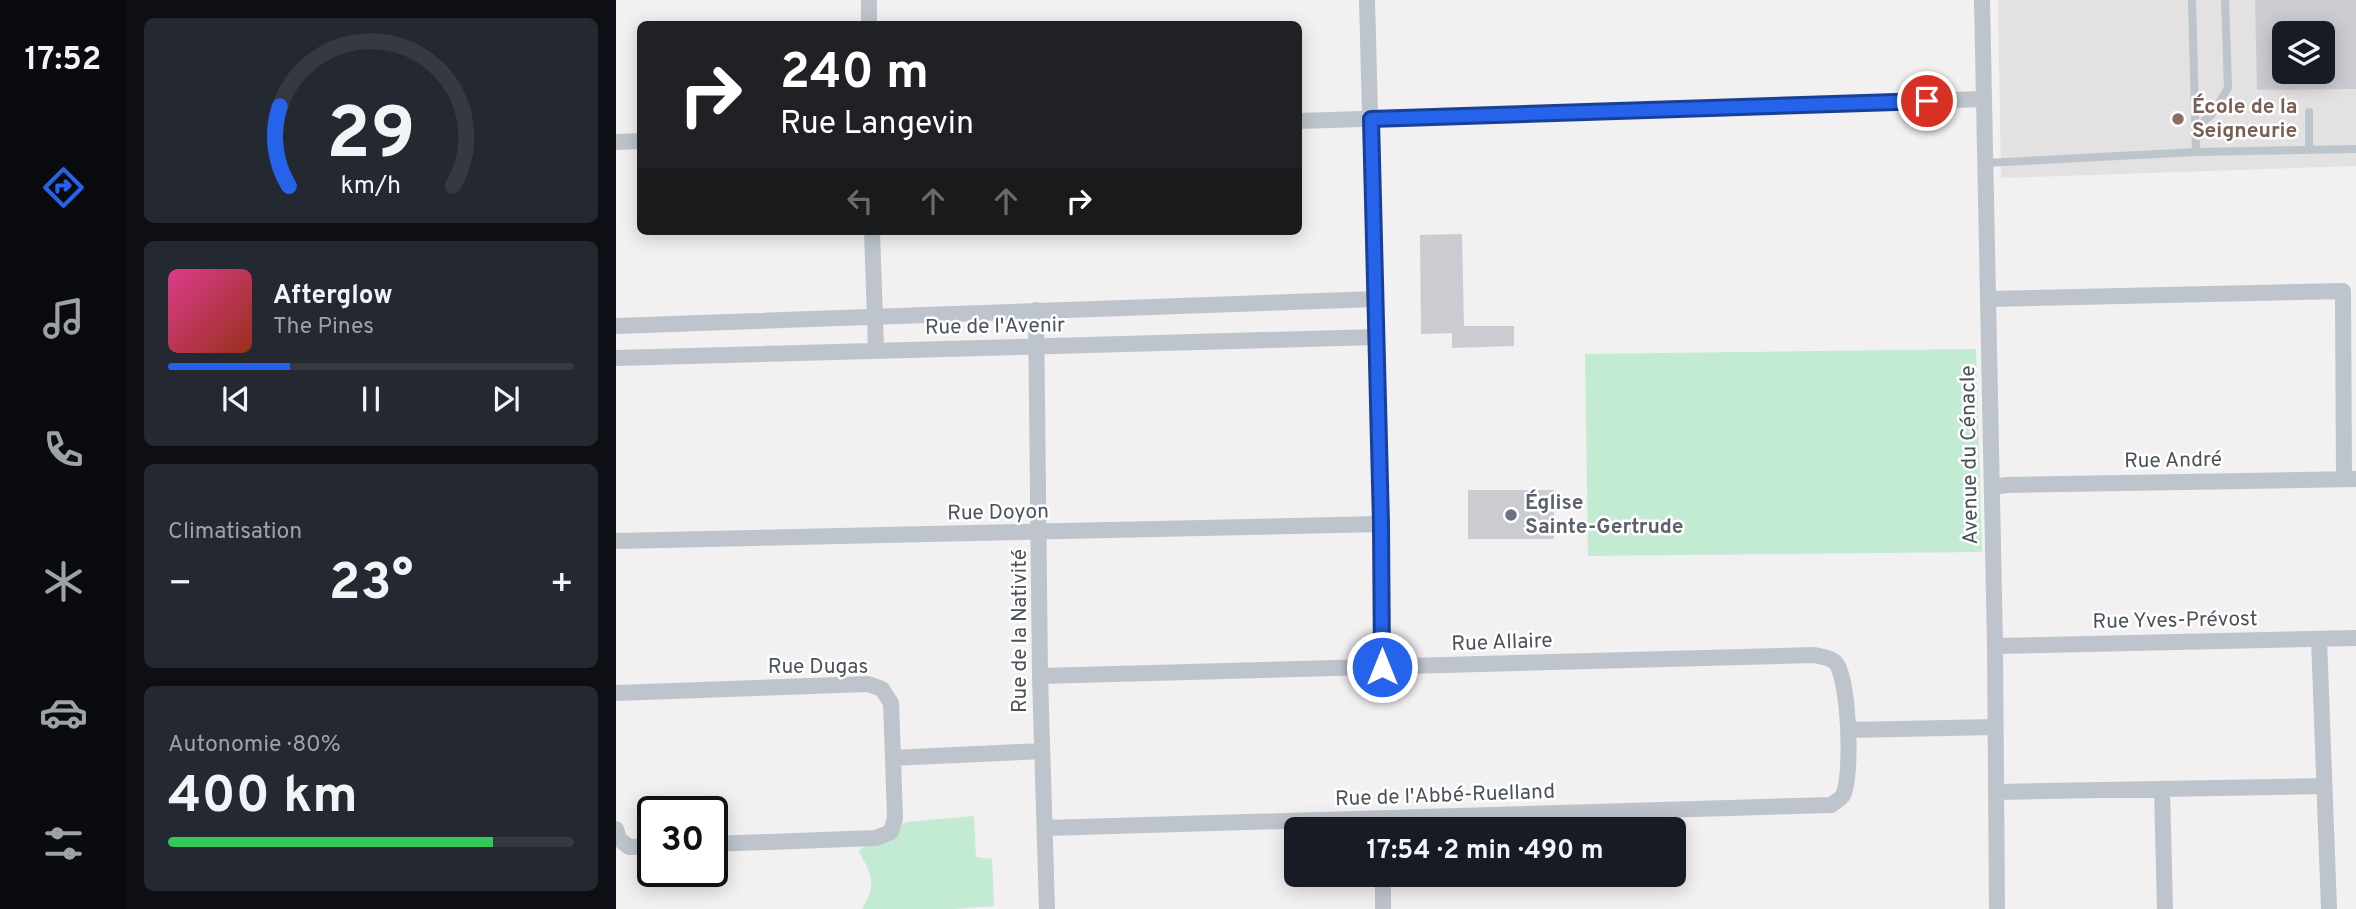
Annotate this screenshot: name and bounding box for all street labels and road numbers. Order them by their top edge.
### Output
street label: Rue de l'Avenir [925,312,1065,342]
street label: Avenue du Cénacle [1955,365,1985,545]
street label: Rue André [2124,447,2222,475]
street label: Rue Doyon [947,499,1049,527]
street label: Rue de la Nativité [1007,549,1034,713]
street label: Rue Yves-Prévost [2092,606,2258,636]
street label: Rue Allaire [1451,628,1553,658]
street label: Rue Dugas [768,654,868,681]
street label: Rue de l'Abbé-Ruelland [1334,779,1556,813]

